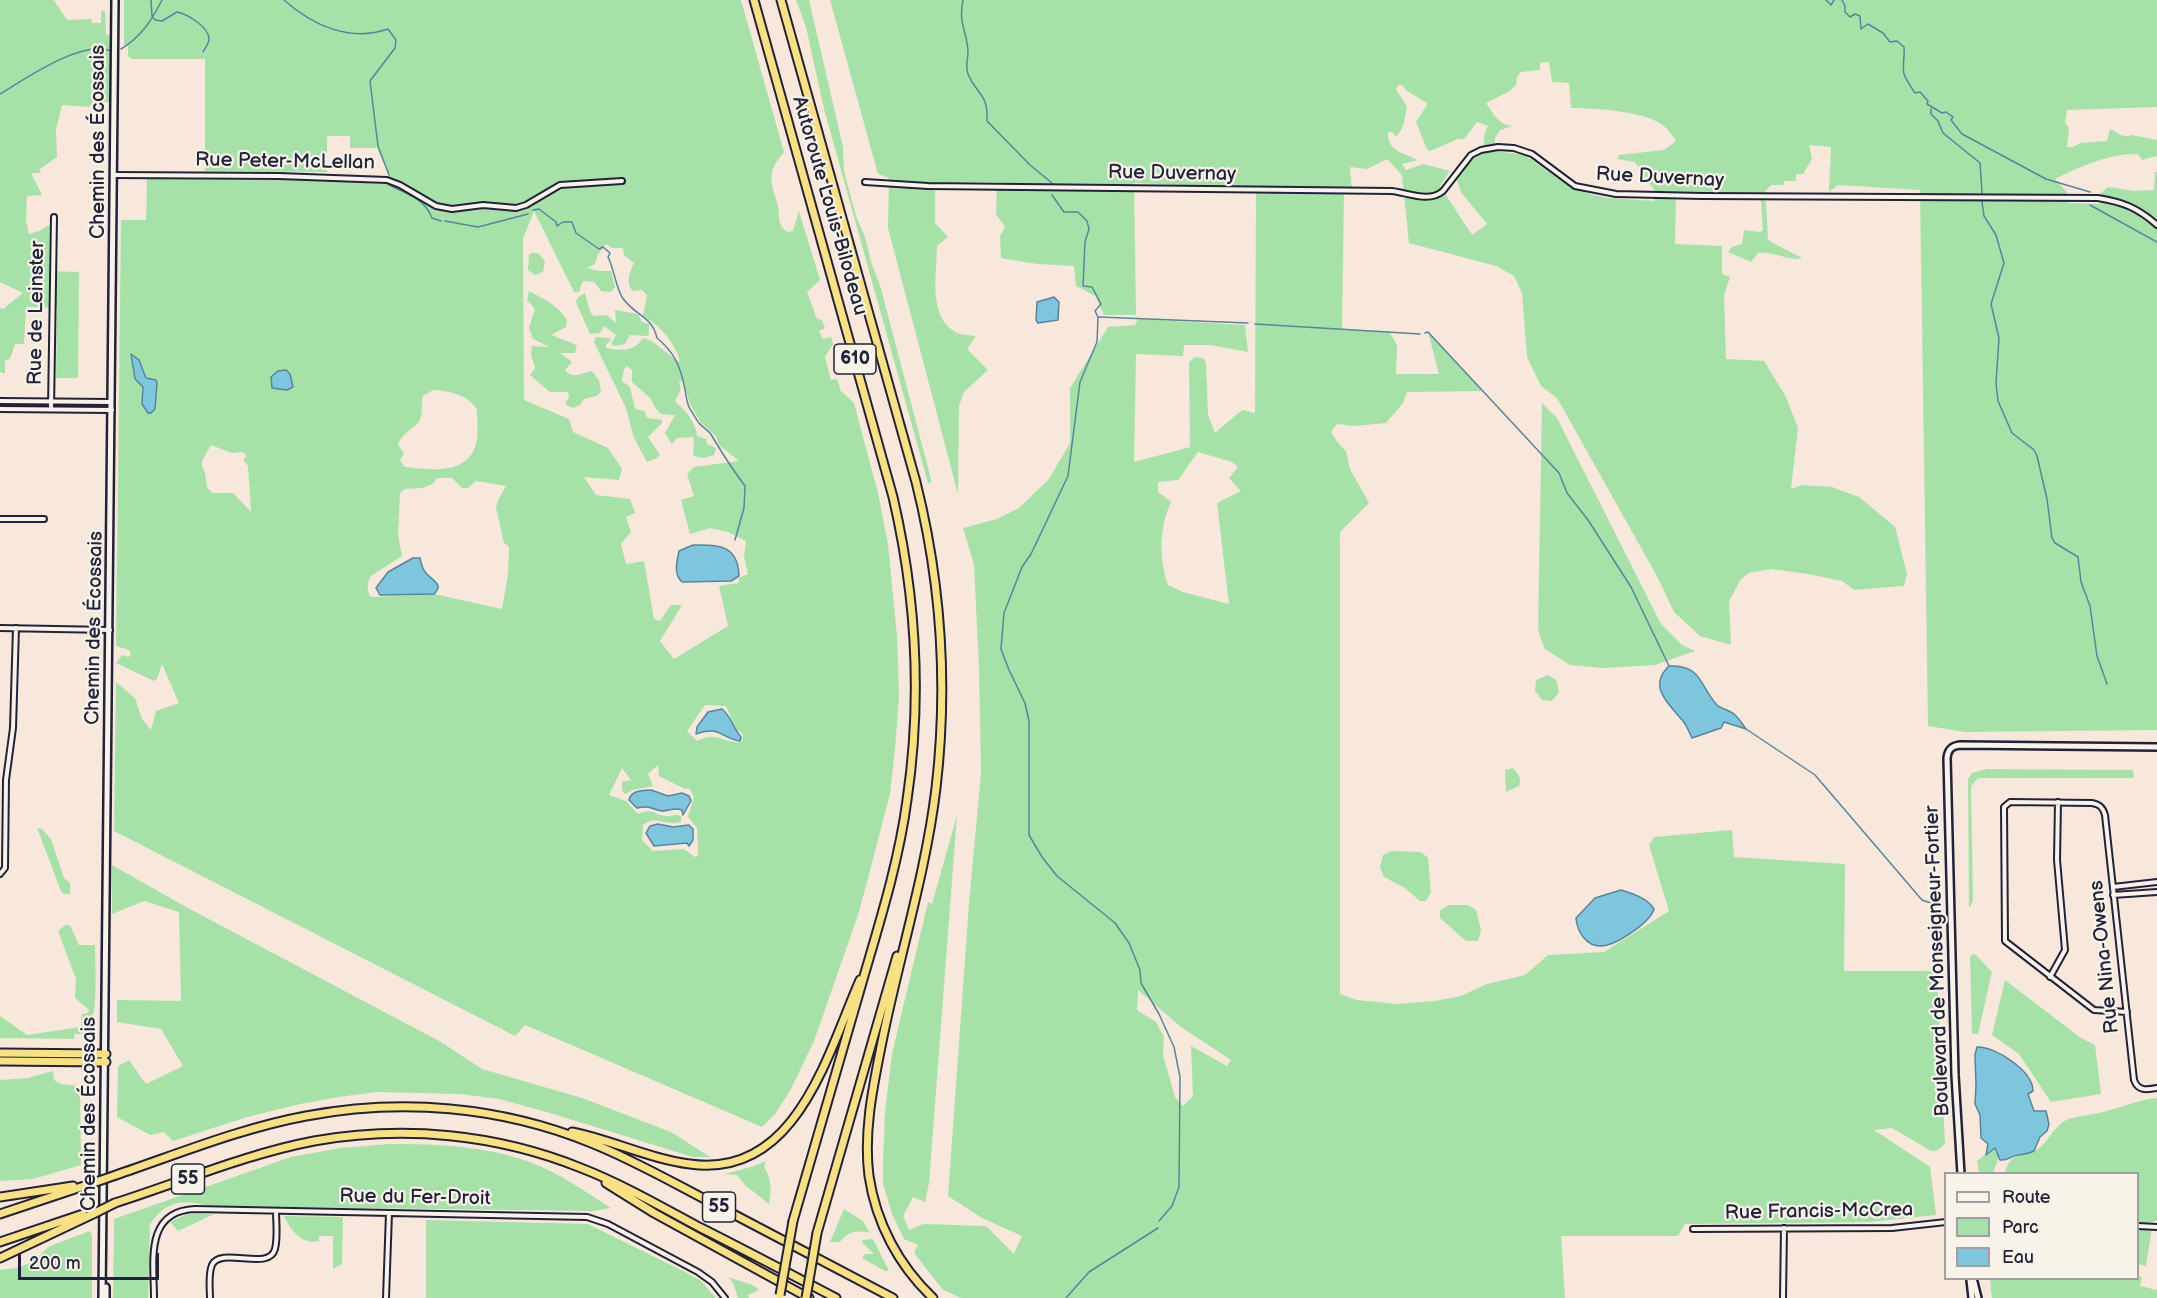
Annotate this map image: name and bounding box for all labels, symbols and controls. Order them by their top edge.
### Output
street label: Chemin des Écossais [87,45,111,239]
street label: Autoroute Louis-Bilodeau [786,94,872,318]
street label: Rue Peter-McLellan [195,148,375,176]
street label: Rue Duvernay [1108,161,1236,187]
street label: Rue Duvernay [1595,163,1725,193]
street label: Rue de Leinster [24,241,50,385]
road number: 610 [834,344,876,374]
street label: Chemin des Écossais [81,531,109,725]
street label: Boulevard de Monseigneur-Fortier [1921,805,1955,1117]
street label: Rue Nina-Owens [2085,879,2125,1035]
street label: Chemin des Écossais [78,1017,102,1211]
road number: 55 [172,1164,204,1194]
legend [1944,1172,2139,1280]
street label: Rue du Fer-Droit [339,1185,491,1211]
text: Route [2002,1187,2051,1208]
road number: 55 [702,1192,736,1222]
street label: Rue Francis-McCrea [1724,1198,1914,1226]
text: Parc [2002,1217,2039,1238]
scale bar [21,1241,162,1279]
text: Eau [2002,1247,2034,1268]
text: 200 m [29,1253,81,1274]

